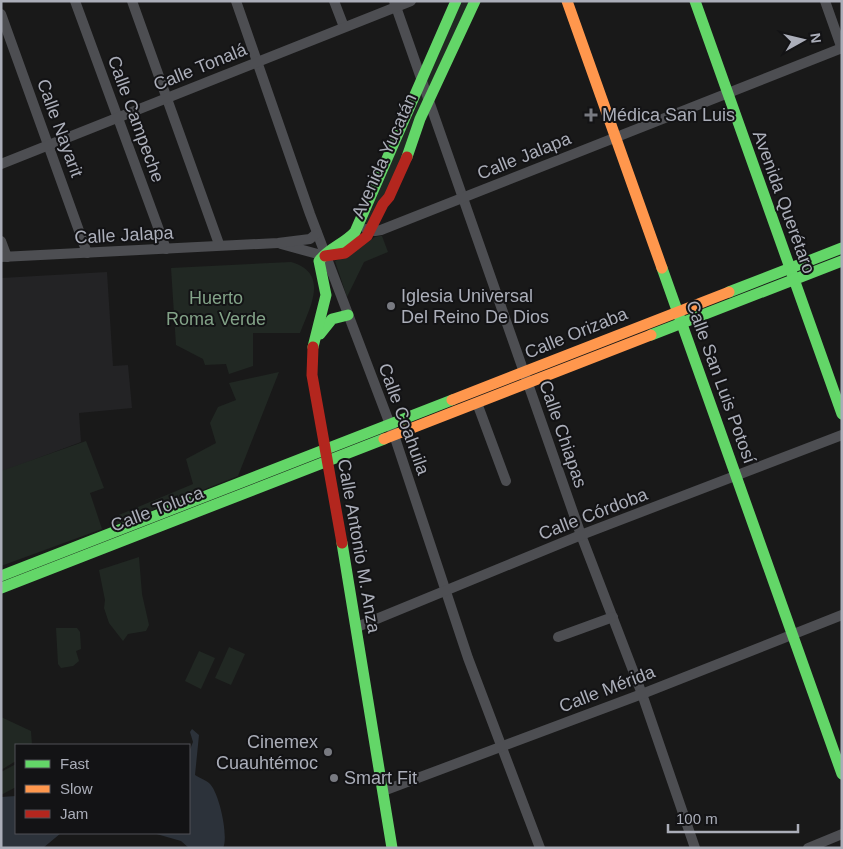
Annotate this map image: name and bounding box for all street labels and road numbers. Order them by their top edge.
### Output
street label: Calle Tonalá [150,39,250,95]
street label: Calle Campeche [104,53,168,185]
street label: Calle Nayarit [33,76,87,180]
street label: Avenida Yucatán [348,91,420,221]
street label: Calle Jalapa [474,128,575,184]
street label: Avenida Querétaro [749,128,819,276]
street label: Calle Jalapa [74,222,175,248]
street label: Calle San Luis Potosí [682,298,760,466]
street label: Calle Orizaba [522,303,631,363]
street label: Calle Coahuila [375,361,434,478]
street label: Calle Chiapas [535,378,591,490]
street label: Calle Antonio M. Anza [334,458,384,635]
street label: Calle Toluca [108,482,207,536]
street label: Calle Córdoba [536,484,651,544]
street label: Calle Mérida [556,661,659,716]

